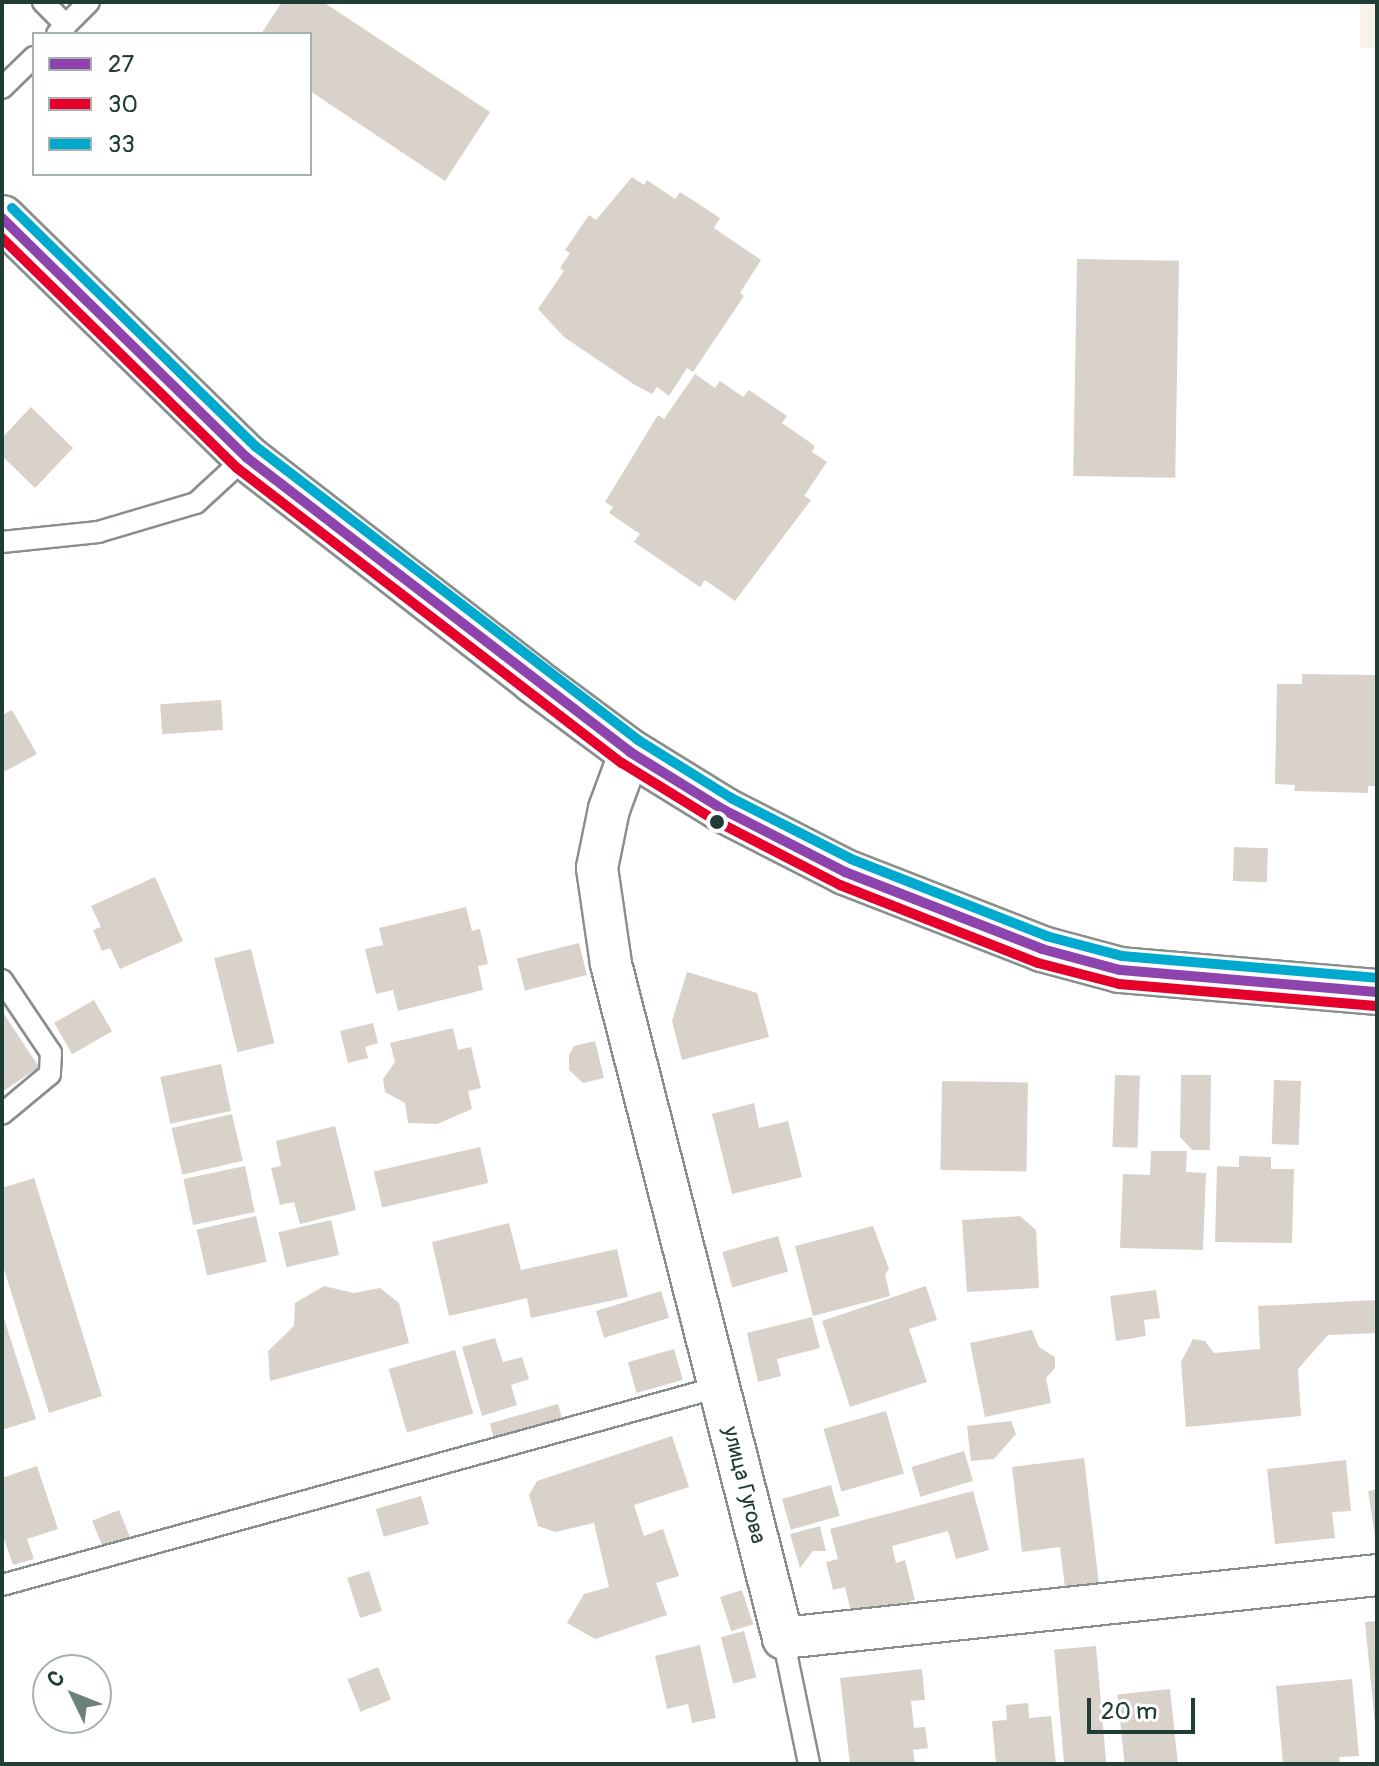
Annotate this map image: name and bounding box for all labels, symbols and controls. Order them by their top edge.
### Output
legend [32,32,312,176]
text: 27 [108,50,134,79]
text: 30 [108,90,138,119]
text: 33 [108,130,135,159]
unlabelled marker [709,814,725,830]
street label: улица Гугова [717,1424,771,1546]
north arrow [32,1654,112,1734]
text: С [41,1664,71,1694]
scale bar [1091,1682,1199,1732]
text: 20 m [1101,1697,1157,1726]

